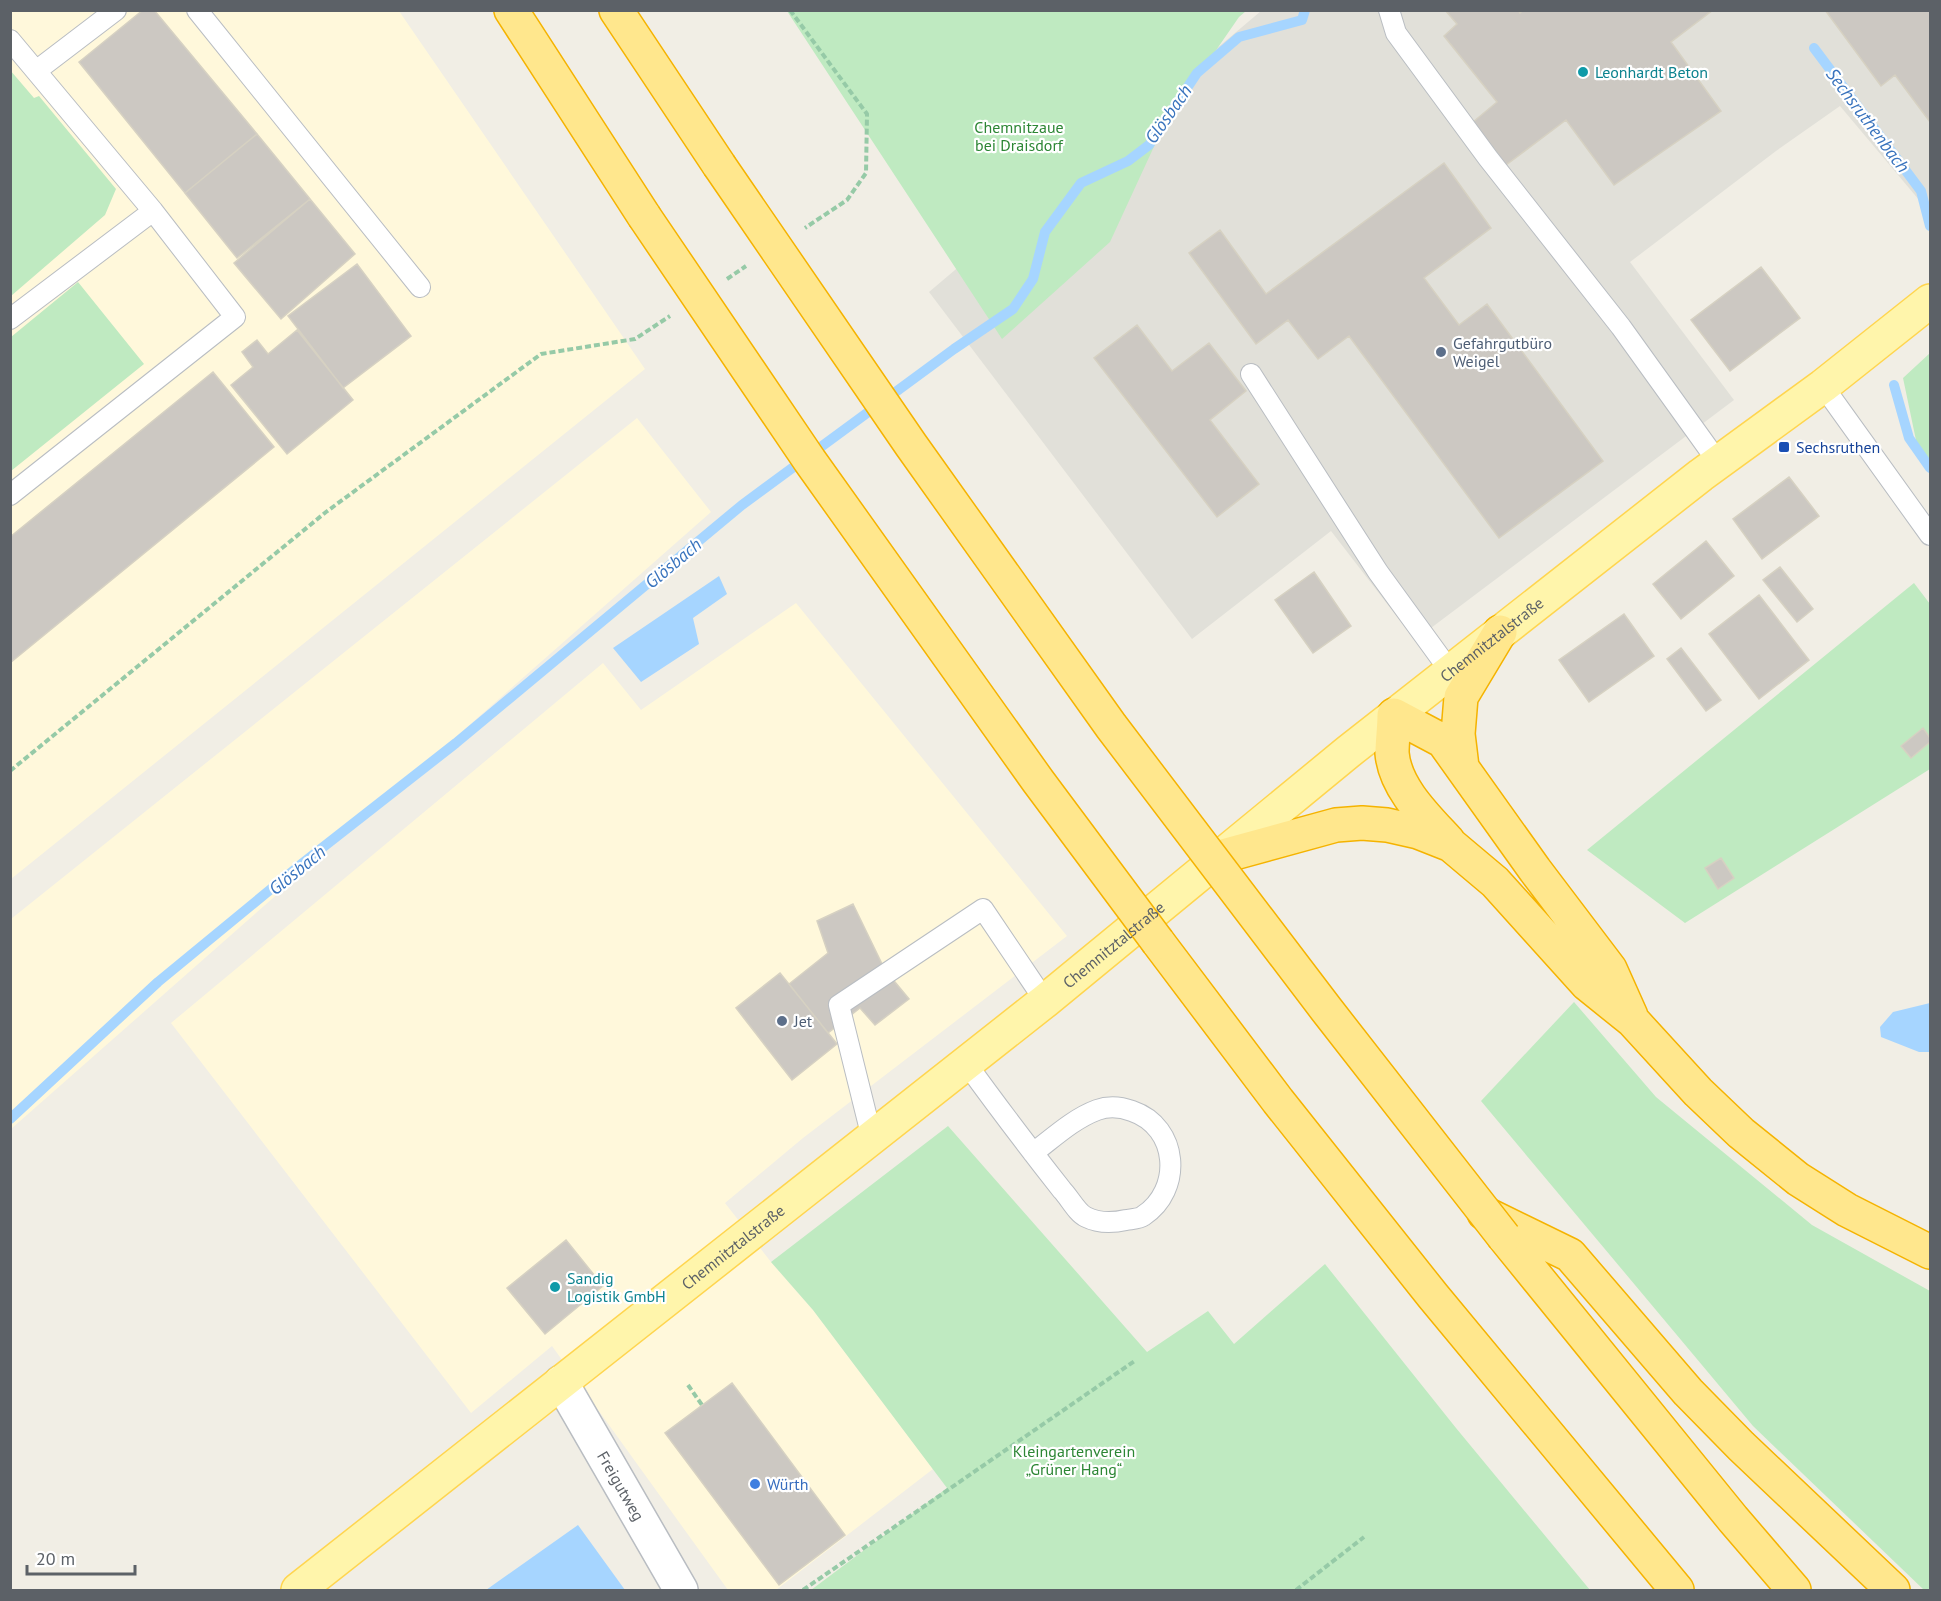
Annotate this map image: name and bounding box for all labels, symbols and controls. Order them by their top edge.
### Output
place label: Leonhardt Beton [1595,62,1708,82]
water label: Sechsruthenbach [1821,63,1915,177]
marker: Leonhardt Beton [1576,65,1590,79]
water label: Glösbach [1139,80,1197,148]
park label: Chemnitzaue bei Draisdorf [974,117,1064,155]
place label: Gefahrgutbüro Weigel [1453,333,1552,371]
marker: Gefahrgutbüro Weigel [1434,345,1448,359]
place label: Sechsruthen [1796,437,1880,457]
marker: Sechsruthen [1777,440,1791,454]
water label: Glösbach [640,533,706,593]
street label: Chemnitztalstraße [1436,593,1547,686]
water label: Glösbach [264,840,330,900]
street label: Chemnitztalstraße [1059,897,1169,992]
place label: Jet [793,1011,813,1031]
marker: Jet [775,1014,789,1028]
street label: Chemnitztalstraße [677,1200,789,1294]
place label: Sandig Logistik GmbH [567,1268,666,1306]
marker: Sandig Logistik GmbH [548,1280,562,1294]
park label: Kleingartenverein „Grüner Hang“ [1013,1441,1135,1479]
street label: Freigutweg [593,1448,649,1524]
place label: Würth [767,1474,809,1494]
marker: Würth [748,1477,762,1491]
scale bar [27,1538,135,1576]
text: 20 m [36,1547,75,1570]

